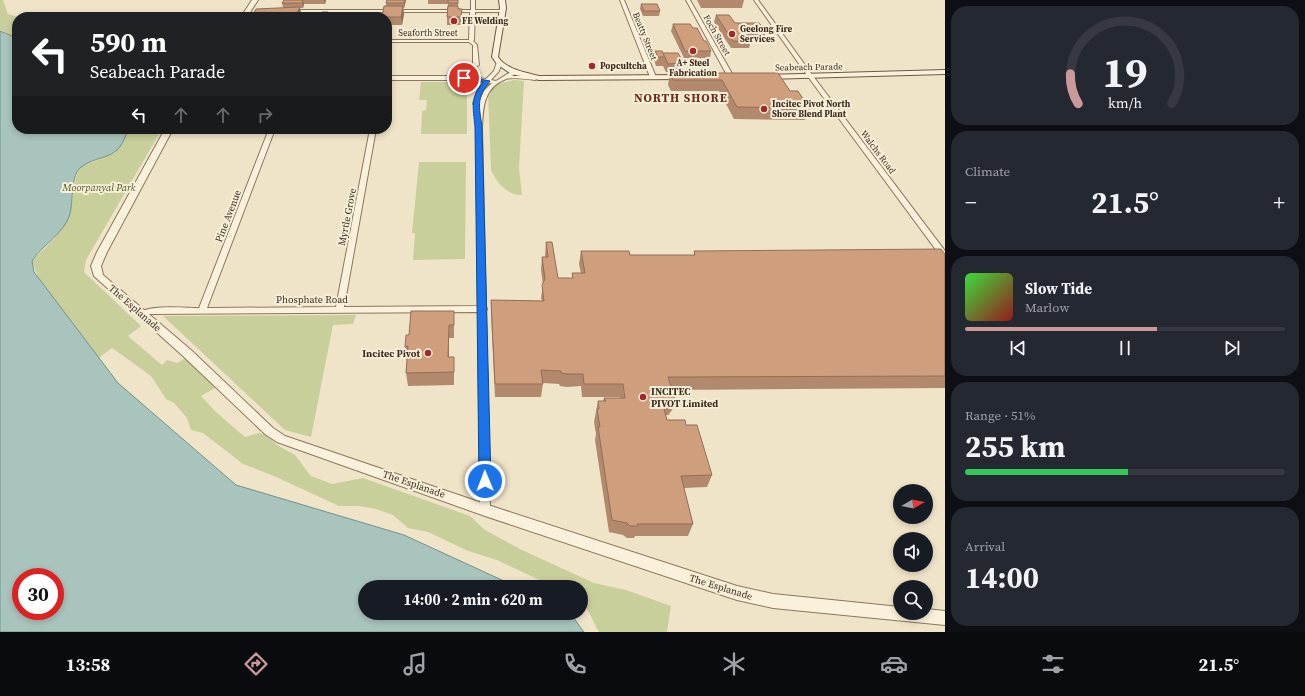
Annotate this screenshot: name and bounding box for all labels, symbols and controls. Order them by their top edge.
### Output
street label: Beatty Street [630,10,660,62]
street label: Foch Street [701,13,733,57]
place label: FE Welding [462,15,508,27]
marker: FE Welding [449,16,459,26]
text: 590 m [90,23,167,61]
place label: Geelong Fire Services [740,23,793,45]
street label: Seaforth Street [398,27,458,39]
icon: left [24,28,76,80]
marker: Geelong Fire Services [727,29,737,39]
text: 19 [1102,43,1148,100]
marker: A+ Steel Fabrication [688,46,698,56]
place label: A+ Steel Fabrication [669,57,717,79]
text: Seabeach Parade [90,59,225,84]
place label: Popcultcha [600,60,647,72]
street label: Seabeach Parade [775,60,843,74]
pin [447,61,481,95]
marker: Popcultcha [587,61,597,71]
icon: arrive [453,67,475,89]
district label: NORTH SHORE [634,90,728,106]
text: km/h [1108,92,1142,112]
place label: Incitec Pivot North Shore Blend Plant [772,98,851,120]
icon: left [128,104,150,126]
icon: ahead [170,104,192,126]
icon: ahead [212,104,234,126]
icon: right [254,104,276,126]
marker: Incitec Pivot North Shore Blend Plant [759,104,769,114]
street label: Walchs Road [858,128,898,176]
text: Climate [965,163,1010,180]
park label: Moorpanyal Park [62,181,136,194]
text: 21.5° [1091,182,1159,223]
street label: Myrtle Grove [335,187,359,247]
text: − [965,187,977,217]
text: + [1273,187,1285,217]
street label: Pine Avenue [212,188,244,244]
text: Slow Tide [1025,278,1092,299]
street label: The Esplanade [106,282,164,334]
street label: Phosphate Road [276,293,348,306]
text: Marlow [1025,299,1069,316]
icon: previous [1007,337,1029,359]
icon: pause [1114,337,1136,359]
icon: next [1221,337,1243,359]
place label: Incitec Pivot [362,347,420,360]
marker: Incitec Pivot [423,348,433,358]
place label: INCITEC PIVOT Limited [651,385,718,410]
marker: INCITEC PIVOT Limited [638,392,648,402]
text: Range · 51% [965,407,1036,424]
text: 255 km [965,426,1065,467]
position arrow [464,460,506,502]
street label: The Esplanade [381,467,447,501]
north arrow [893,484,933,524]
map controls [893,484,933,620]
button: sound [893,532,933,572]
text: Arrival [965,538,1005,555]
text: 14:00 [965,557,1039,598]
speed limit sign: 30 [12,568,64,620]
street label: The Esplanade [688,571,754,603]
button: search [893,580,933,620]
text: 14:00 · 2 min · 620 m [404,589,543,610]
icon: directions [242,650,270,678]
icon: music [401,650,429,678]
icon: phone [561,650,589,678]
icon: climate [720,650,748,678]
icon: car [880,650,908,678]
icon: filters [1039,650,1067,678]
text: 13:58 [66,652,110,677]
text: 21.5° [1199,652,1239,677]

